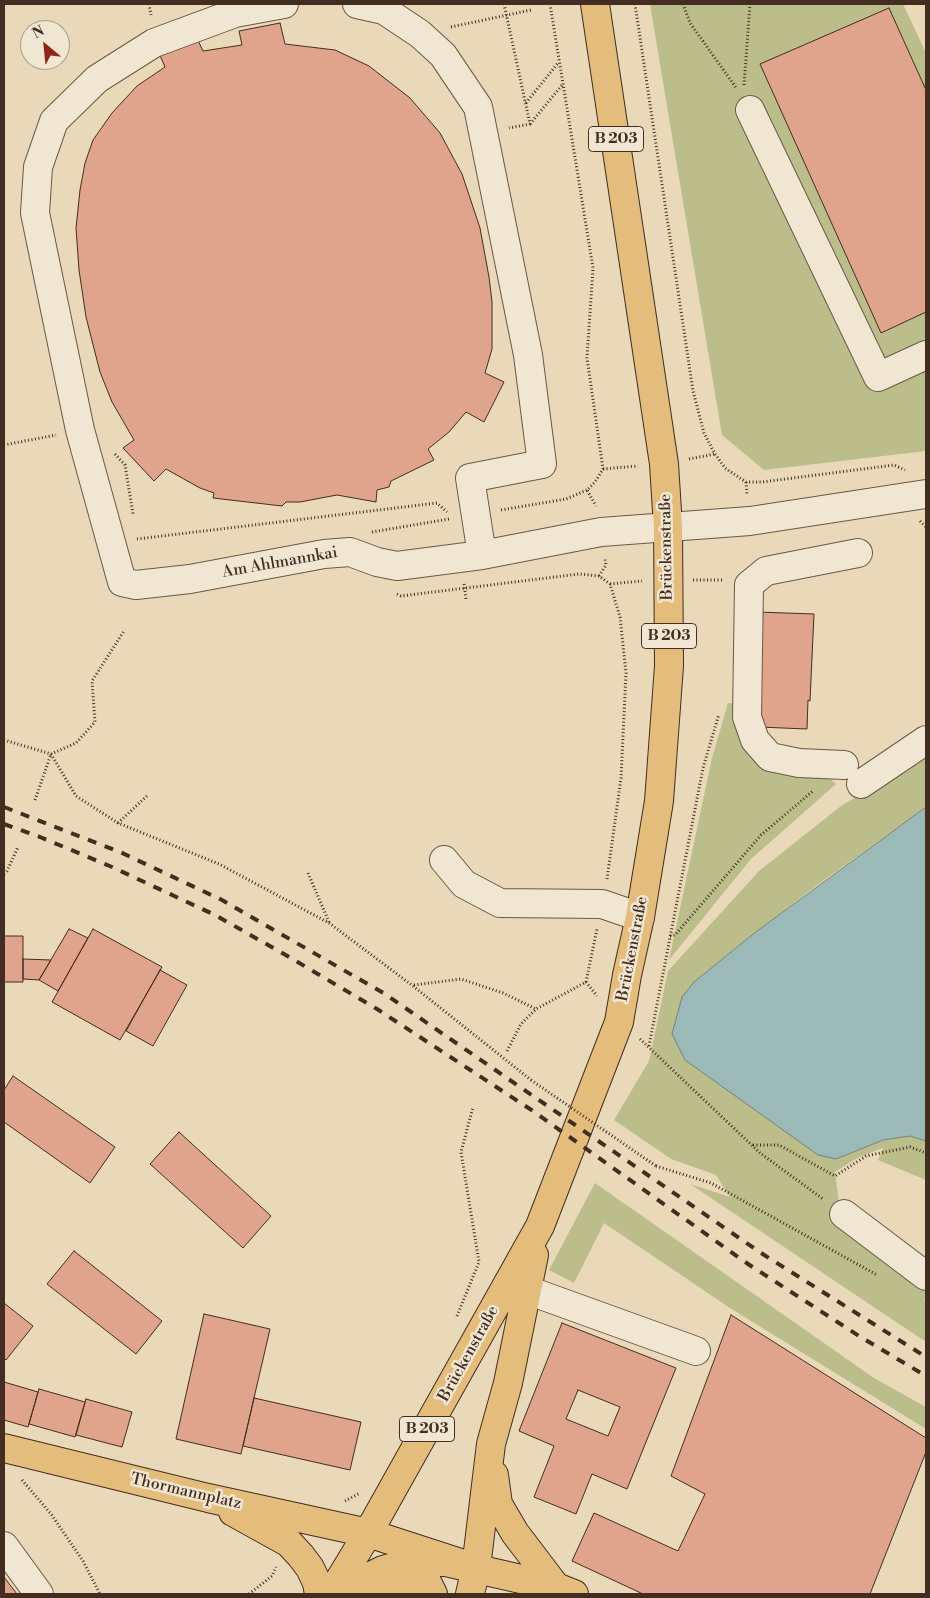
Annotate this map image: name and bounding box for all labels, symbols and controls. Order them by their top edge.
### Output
north arrow [20,20,70,70]
text: N [29,22,48,43]
road number: B 203 [588,126,644,152]
street label: Brückenstraße [656,494,678,600]
street label: Am Ahlmannkai [221,543,339,583]
road number: B 203 [642,624,696,648]
street label: Brückenstraße [613,895,653,1003]
street label: Brückenstraße [435,1303,503,1405]
road number: B 203 [400,1416,454,1442]
street label: Thormannplatz [129,1470,243,1514]

